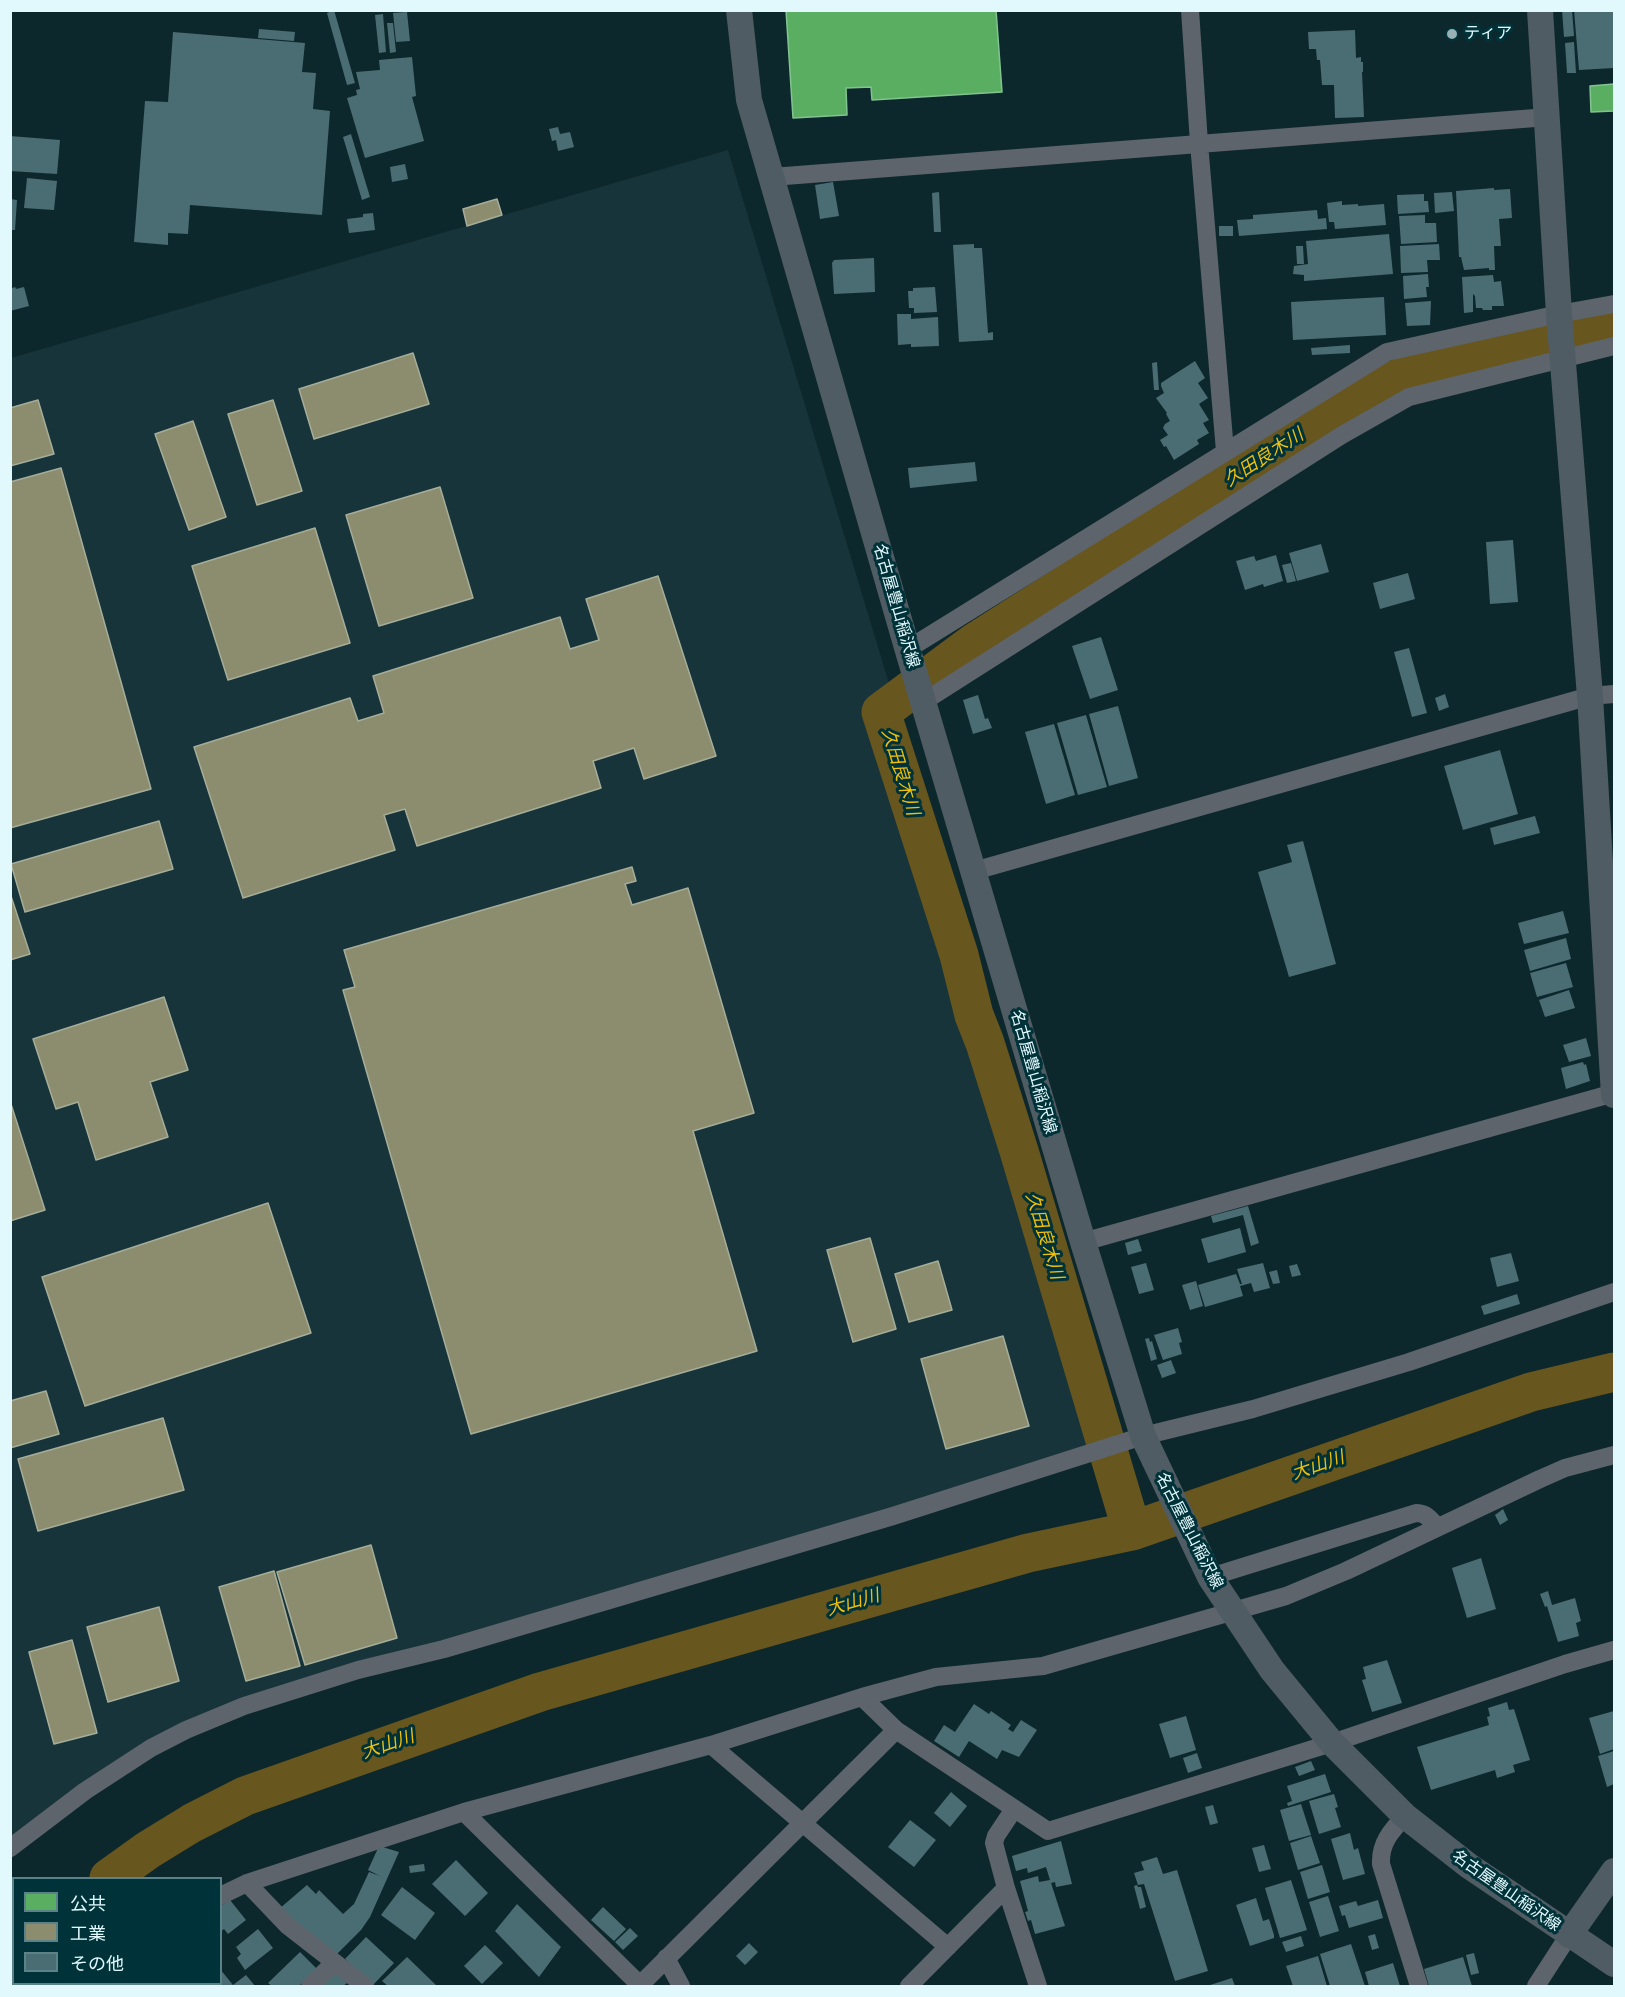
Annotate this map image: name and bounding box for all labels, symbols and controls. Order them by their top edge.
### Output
place label: ティア [1464,24,1512,44]
marker: ティア [1445,27,1459,41]
water label: 久田良木川 [1220,424,1308,492]
street label: 名古屋豊山稲沢線 [869,542,923,670]
water label: 久田良木川 [877,726,923,818]
street label: 名古屋豊山稲沢線 [1006,1008,1060,1136]
water label: 久田良木川 [1021,1190,1067,1282]
water label: 大山川 [1289,1447,1347,1485]
street label: 名古屋豊山稲沢線 [1151,1470,1227,1592]
water label: 大山川 [824,1585,882,1621]
water label: 大山川 [359,1726,417,1764]
street label: 名古屋豊山稲沢線 [1448,1846,1564,1936]
legend [12,1877,222,1985]
text: 公共 [70,1891,106,1915]
text: 工業 [70,1921,106,1945]
text: その他 [70,1951,124,1975]

